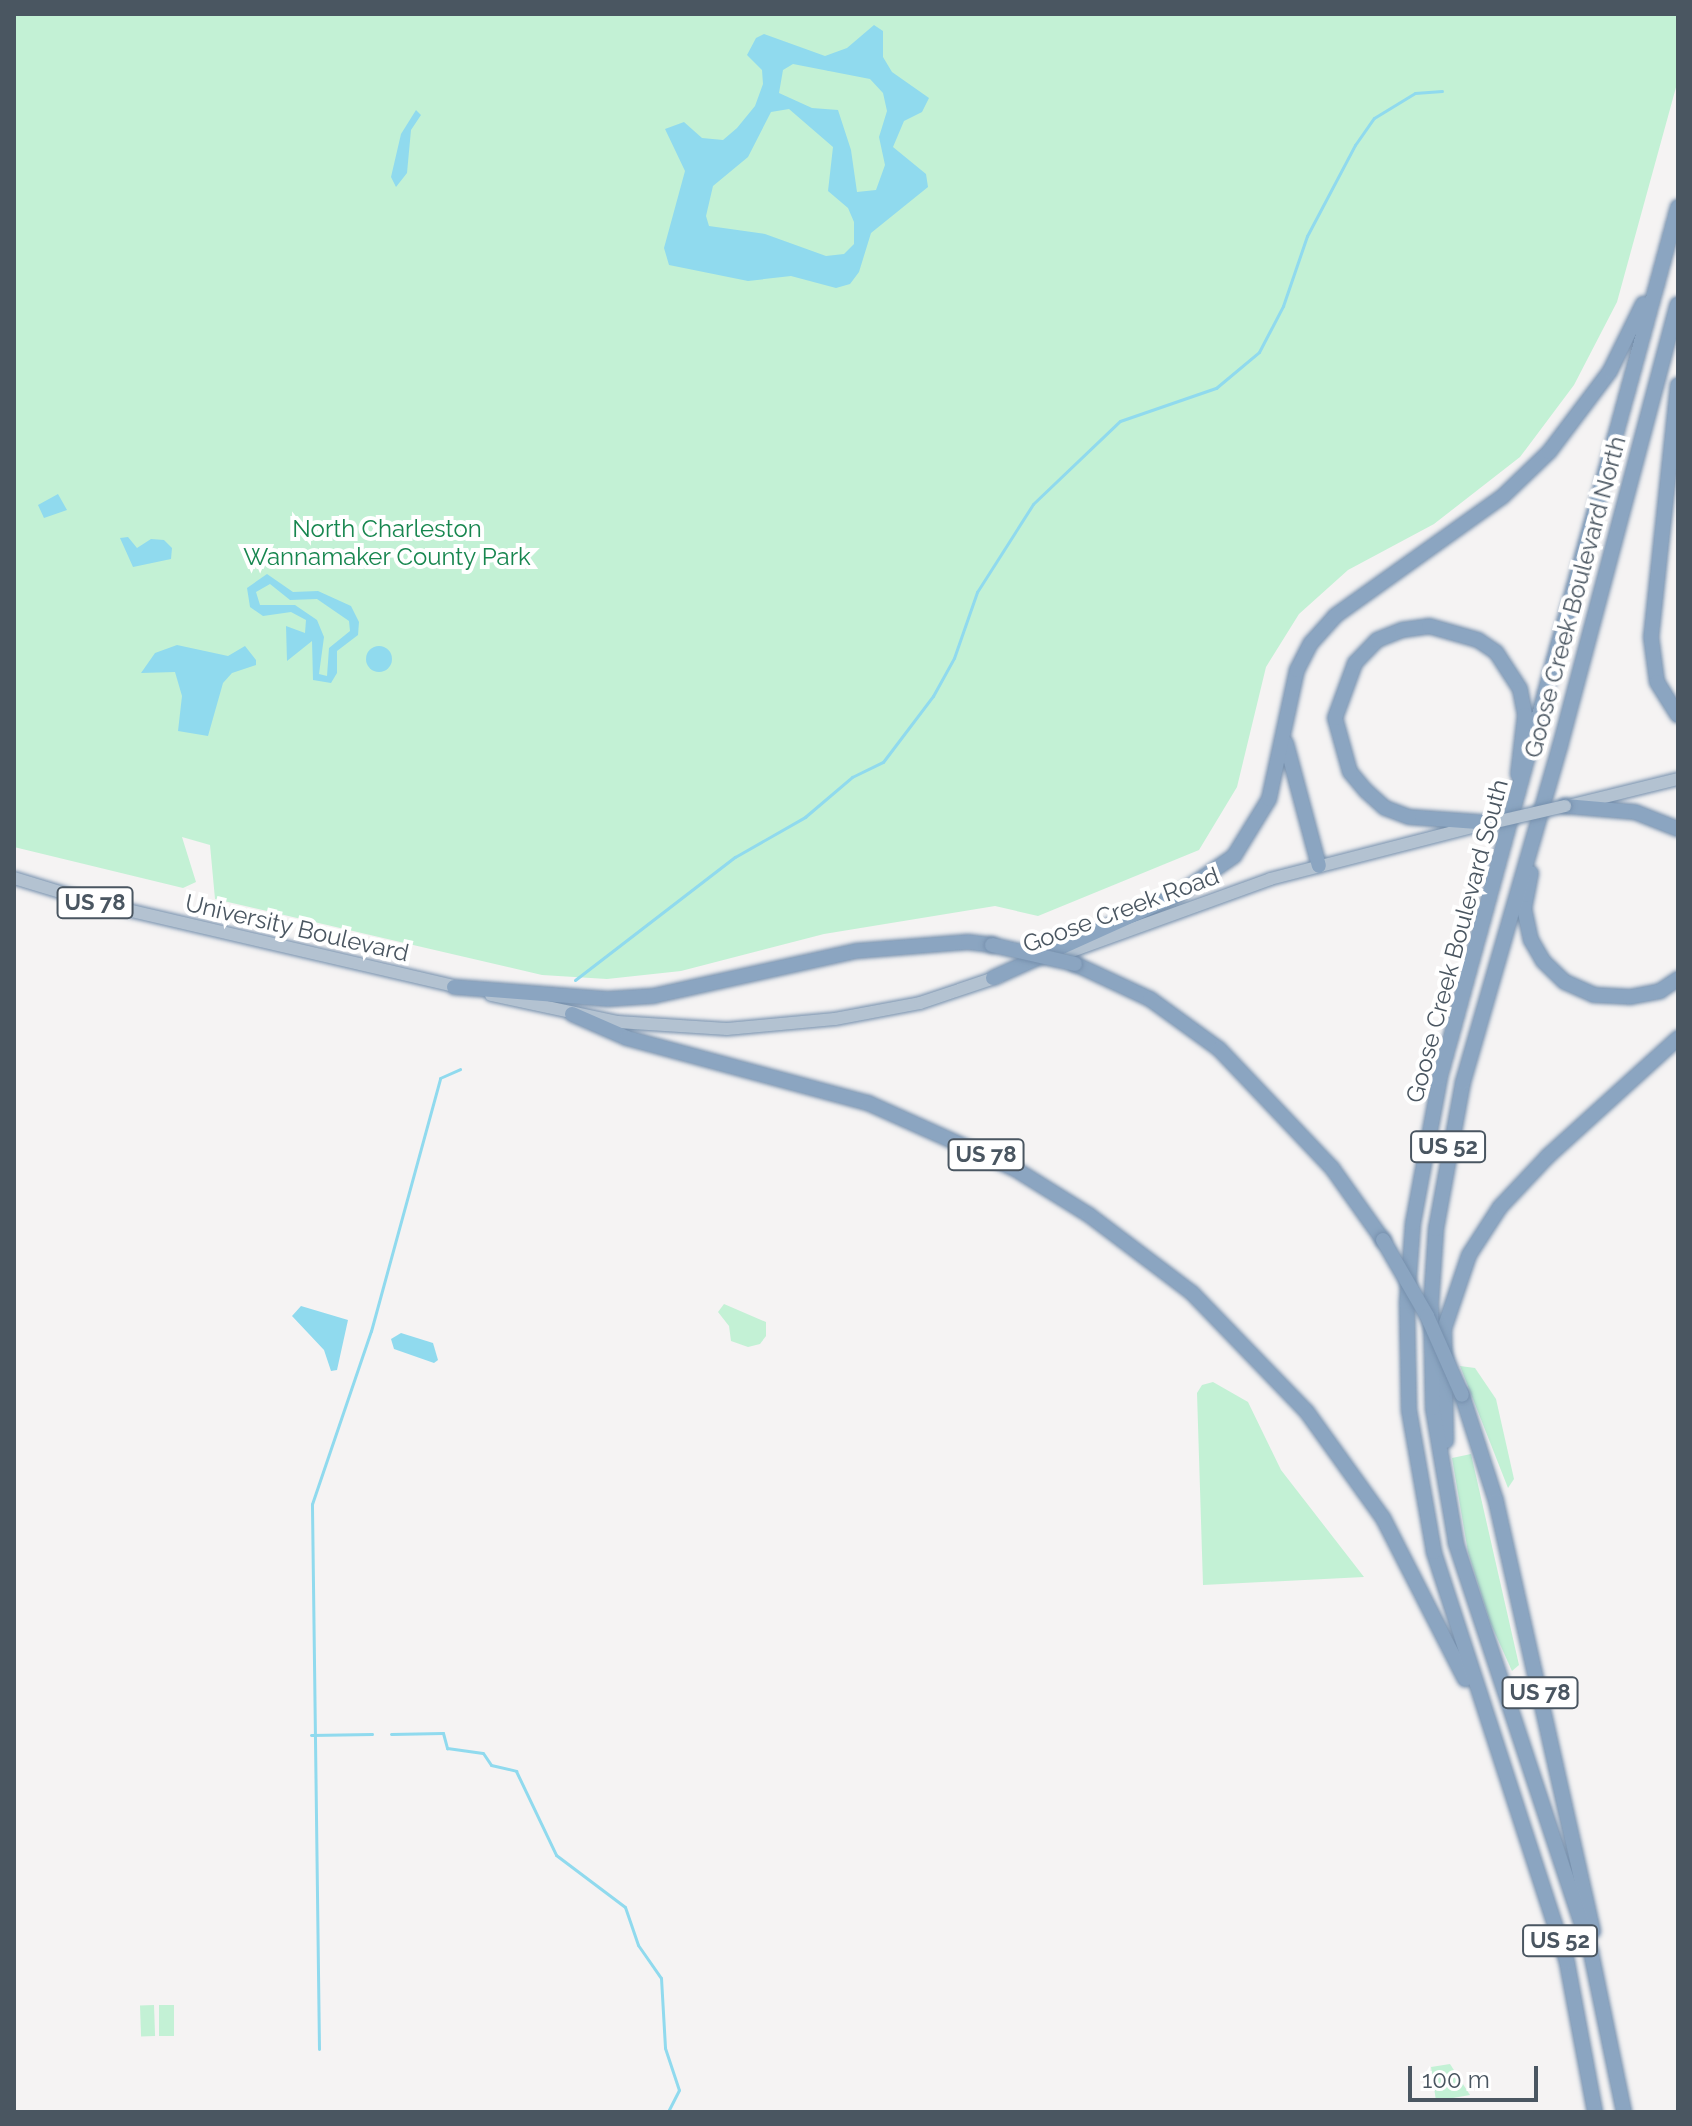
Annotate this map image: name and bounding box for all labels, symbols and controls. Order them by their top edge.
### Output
street label: Goose Creek Boulevard North [1518,433,1632,761]
park label: North Charleston Wannamaker County Park [243,515,531,571]
street label: Goose Creek Boulevard South [1400,776,1514,1106]
street label: Goose Creek Road [1019,861,1223,959]
road number: US 78 [55,885,135,921]
street label: University Boulevard [182,888,412,968]
road number: US 52 [1410,1129,1486,1165]
road number: US 78 [946,1137,1026,1173]
road number: US 78 [1500,1675,1580,1711]
road number: US 52 [1522,1923,1598,1959]
scale bar [1412,2050,1542,2100]
text: 100 m [1422,2065,1490,2094]

